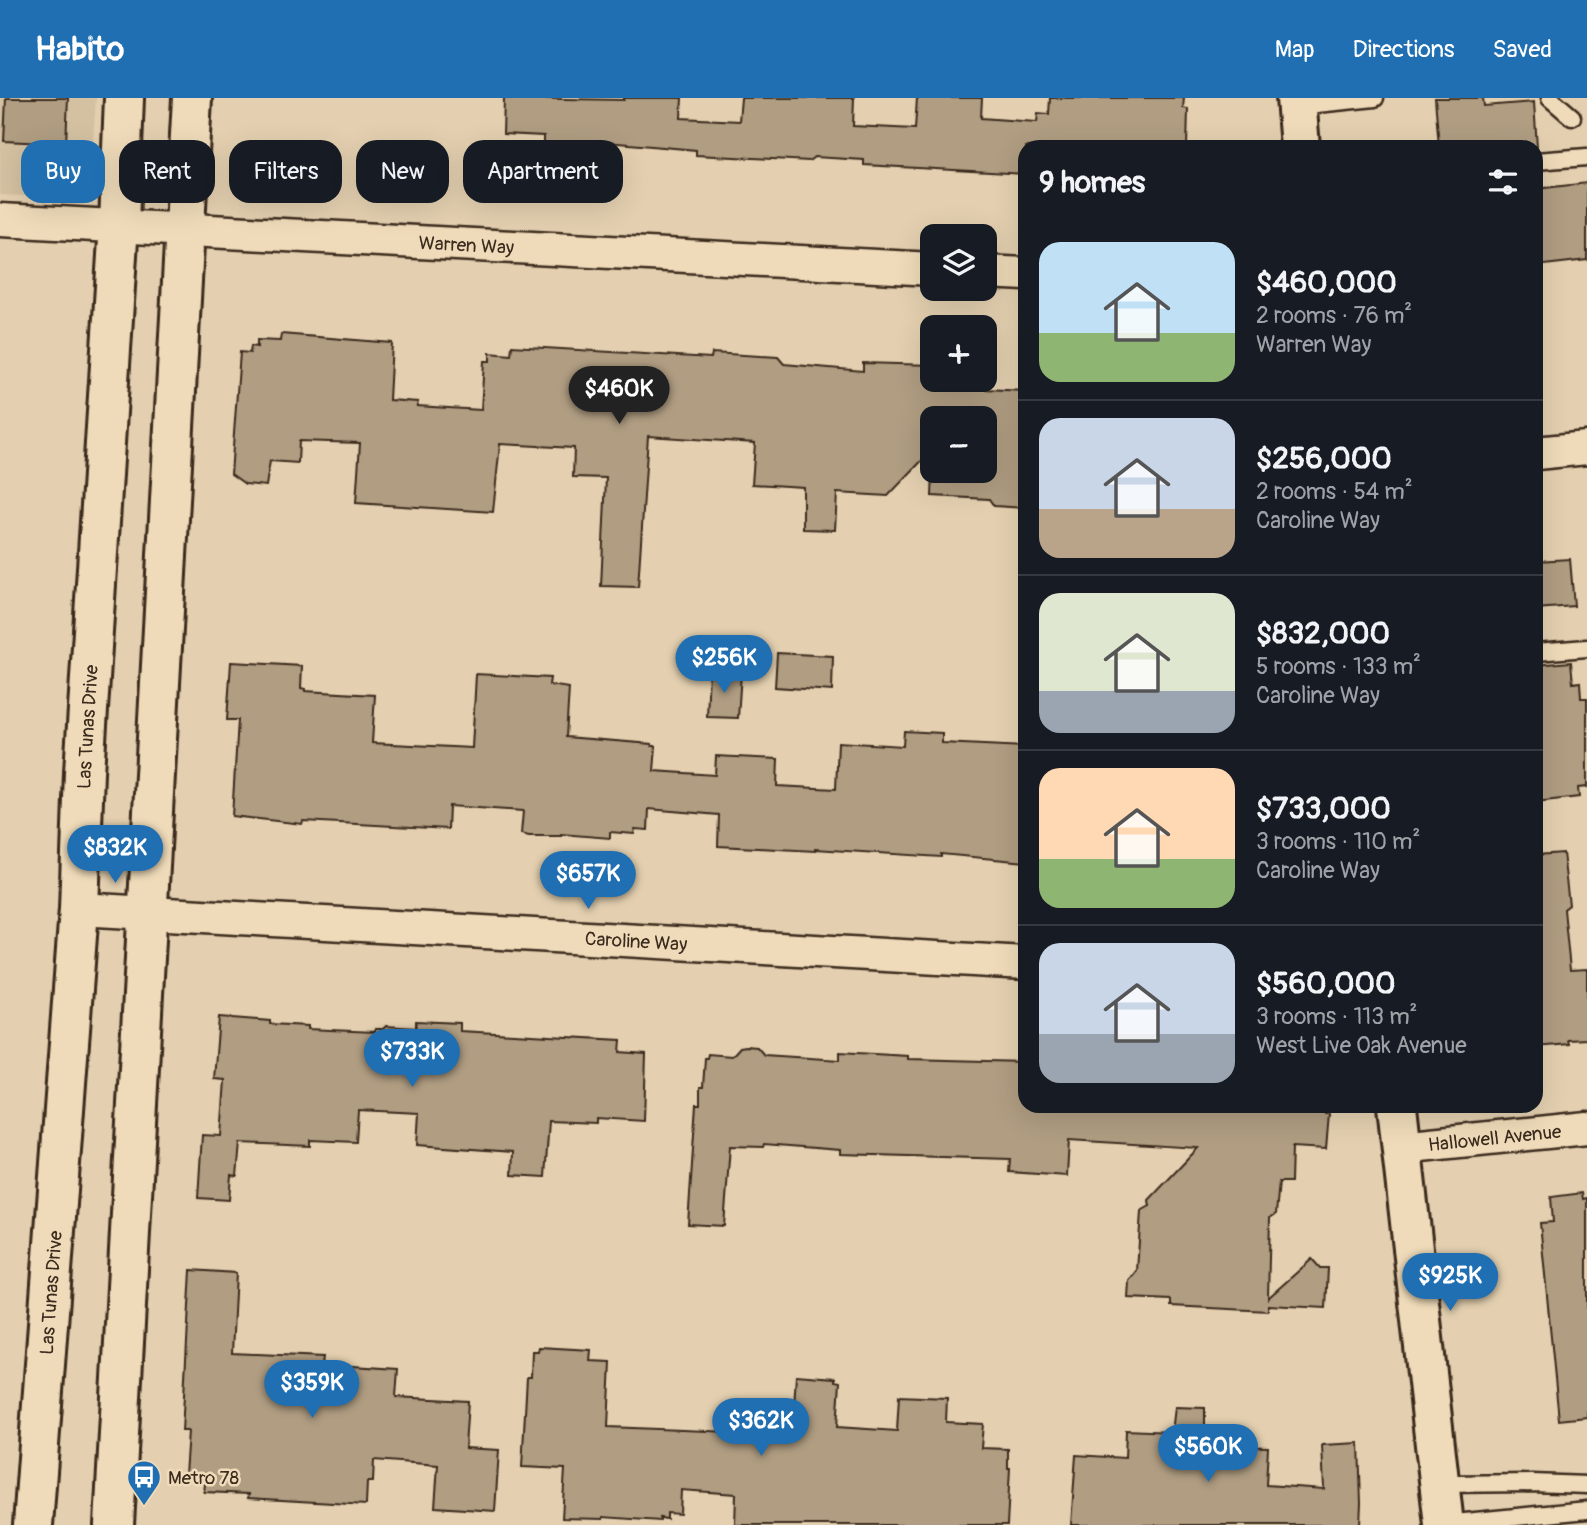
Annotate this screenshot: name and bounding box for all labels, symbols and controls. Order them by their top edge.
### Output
text: Habito [35,29,124,70]
text: Map [1275,35,1315,64]
text: Directions [1353,35,1454,64]
text: Saved [1492,35,1552,64]
chip: Buy [21,140,105,203]
chip: Rent [119,140,215,203]
chip: Filters [229,140,342,203]
chip: New [356,140,449,203]
chip: Apartment [463,140,623,203]
icon: filters [1484,163,1522,201]
text: 9 homes [1039,164,1145,201]
map controls [920,224,997,483]
button: layers [920,224,997,301]
street label: Warren Way [418,231,515,260]
text: $460,000 [1256,264,1397,301]
icon: home [1095,270,1179,354]
text: 2 rooms · 76 m² [1256,301,1412,330]
button: + [920,315,997,392]
text: Warren Way [1256,330,1371,359]
pin: $460K [570,366,668,426]
text: $460K [585,374,653,403]
button: − [920,406,997,483]
text: $256,000 [1256,440,1392,477]
icon: home [1095,446,1179,530]
text: 2 rooms · 54 m² [1256,477,1413,506]
text: Caroline Way [1256,506,1380,535]
text: $832,000 [1256,615,1390,652]
icon: home [1095,621,1179,705]
pin: $256K [675,636,773,695]
text: $256K [691,643,757,672]
text: 5 rooms · 133 m² [1256,652,1421,681]
street label: Las Tunas Drive [72,663,104,790]
text: Caroline Way [1256,681,1380,710]
text: $733,000 [1256,790,1391,827]
icon: home [1095,796,1179,880]
pin: $832K [66,826,164,885]
text: 3 rooms · 110 m² [1256,827,1420,856]
text: $832K [83,833,147,862]
pin: $657K [539,852,637,911]
text: Caroline Way [1256,856,1380,885]
text: $657K [556,859,620,888]
street label: Caroline Way [584,927,688,957]
text: $560,000 [1256,965,1396,1002]
icon: home [1095,971,1179,1055]
text: 3 rooms · 113 m² [1256,1002,1417,1031]
pin: $733K [363,1030,461,1089]
text: West Live Oak Avenue [1256,1031,1467,1060]
text: $733K [380,1037,444,1066]
street label: Hallowell Avenue [1427,1120,1563,1157]
street label: Las Tunas Drive [35,1229,68,1356]
pin: $925K [1401,1254,1499,1313]
text: $925K [1418,1261,1482,1290]
pin: $359K [263,1360,361,1420]
text: $359K [280,1368,344,1397]
pin: $362K [712,1398,810,1458]
text: $362K [728,1406,794,1435]
pin: $560K [1159,1424,1257,1484]
text: $560K [1174,1432,1242,1461]
bus stop icon: Metro 78 [125,1458,163,1507]
place label: Metro 78 [168,1466,239,1490]

